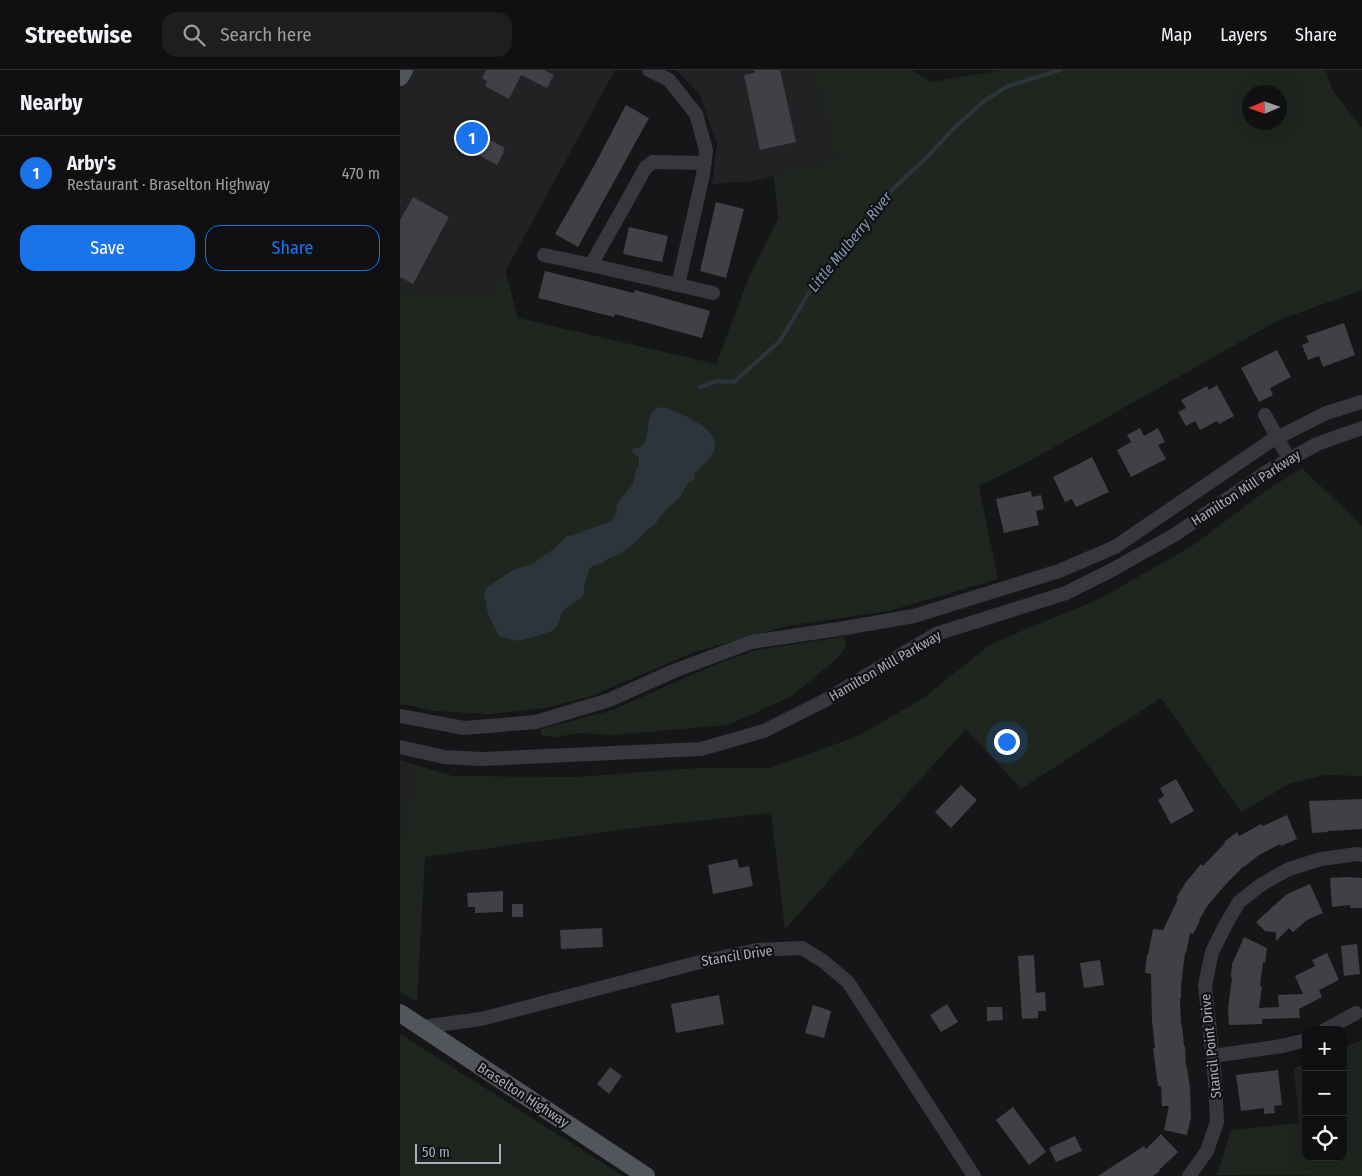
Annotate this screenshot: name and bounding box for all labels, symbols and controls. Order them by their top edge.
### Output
search box [162,12,512,57]
text: Streetwise [25,21,132,49]
icon: search [180,21,208,49]
text: Search here [220,23,312,46]
text: Map [1161,24,1192,46]
text: Layers [1220,24,1267,46]
text: Share [1295,24,1337,46]
north arrow [1242,85,1287,130]
text: Nearby [20,90,82,116]
pin: 1 [456,119,488,157]
text: Arby's [67,152,116,175]
text: 1 [33,164,39,183]
text: 470 m [342,164,380,183]
text: Restaurant · Braselton Highway [67,175,270,194]
water label: Little Mulberry River [804,188,896,295]
button: Save [20,225,195,271]
button: Share [205,225,380,271]
street label: Hamilton Mill Parkway [1188,446,1304,530]
street label: Hamilton Mill Parkway [826,627,945,705]
your location [994,729,1020,755]
street label: Stancil Drive [700,942,774,970]
street label: Stancil Point Drive [1197,993,1225,1099]
map controls [1302,1026,1347,1161]
button: + [1302,1026,1347,1071]
street label: Braselton Highway [474,1059,573,1131]
button: − [1302,1071,1347,1116]
button: locate [1302,1116,1347,1161]
scale bar [415,1141,501,1164]
text: 50 m [422,1144,450,1161]

